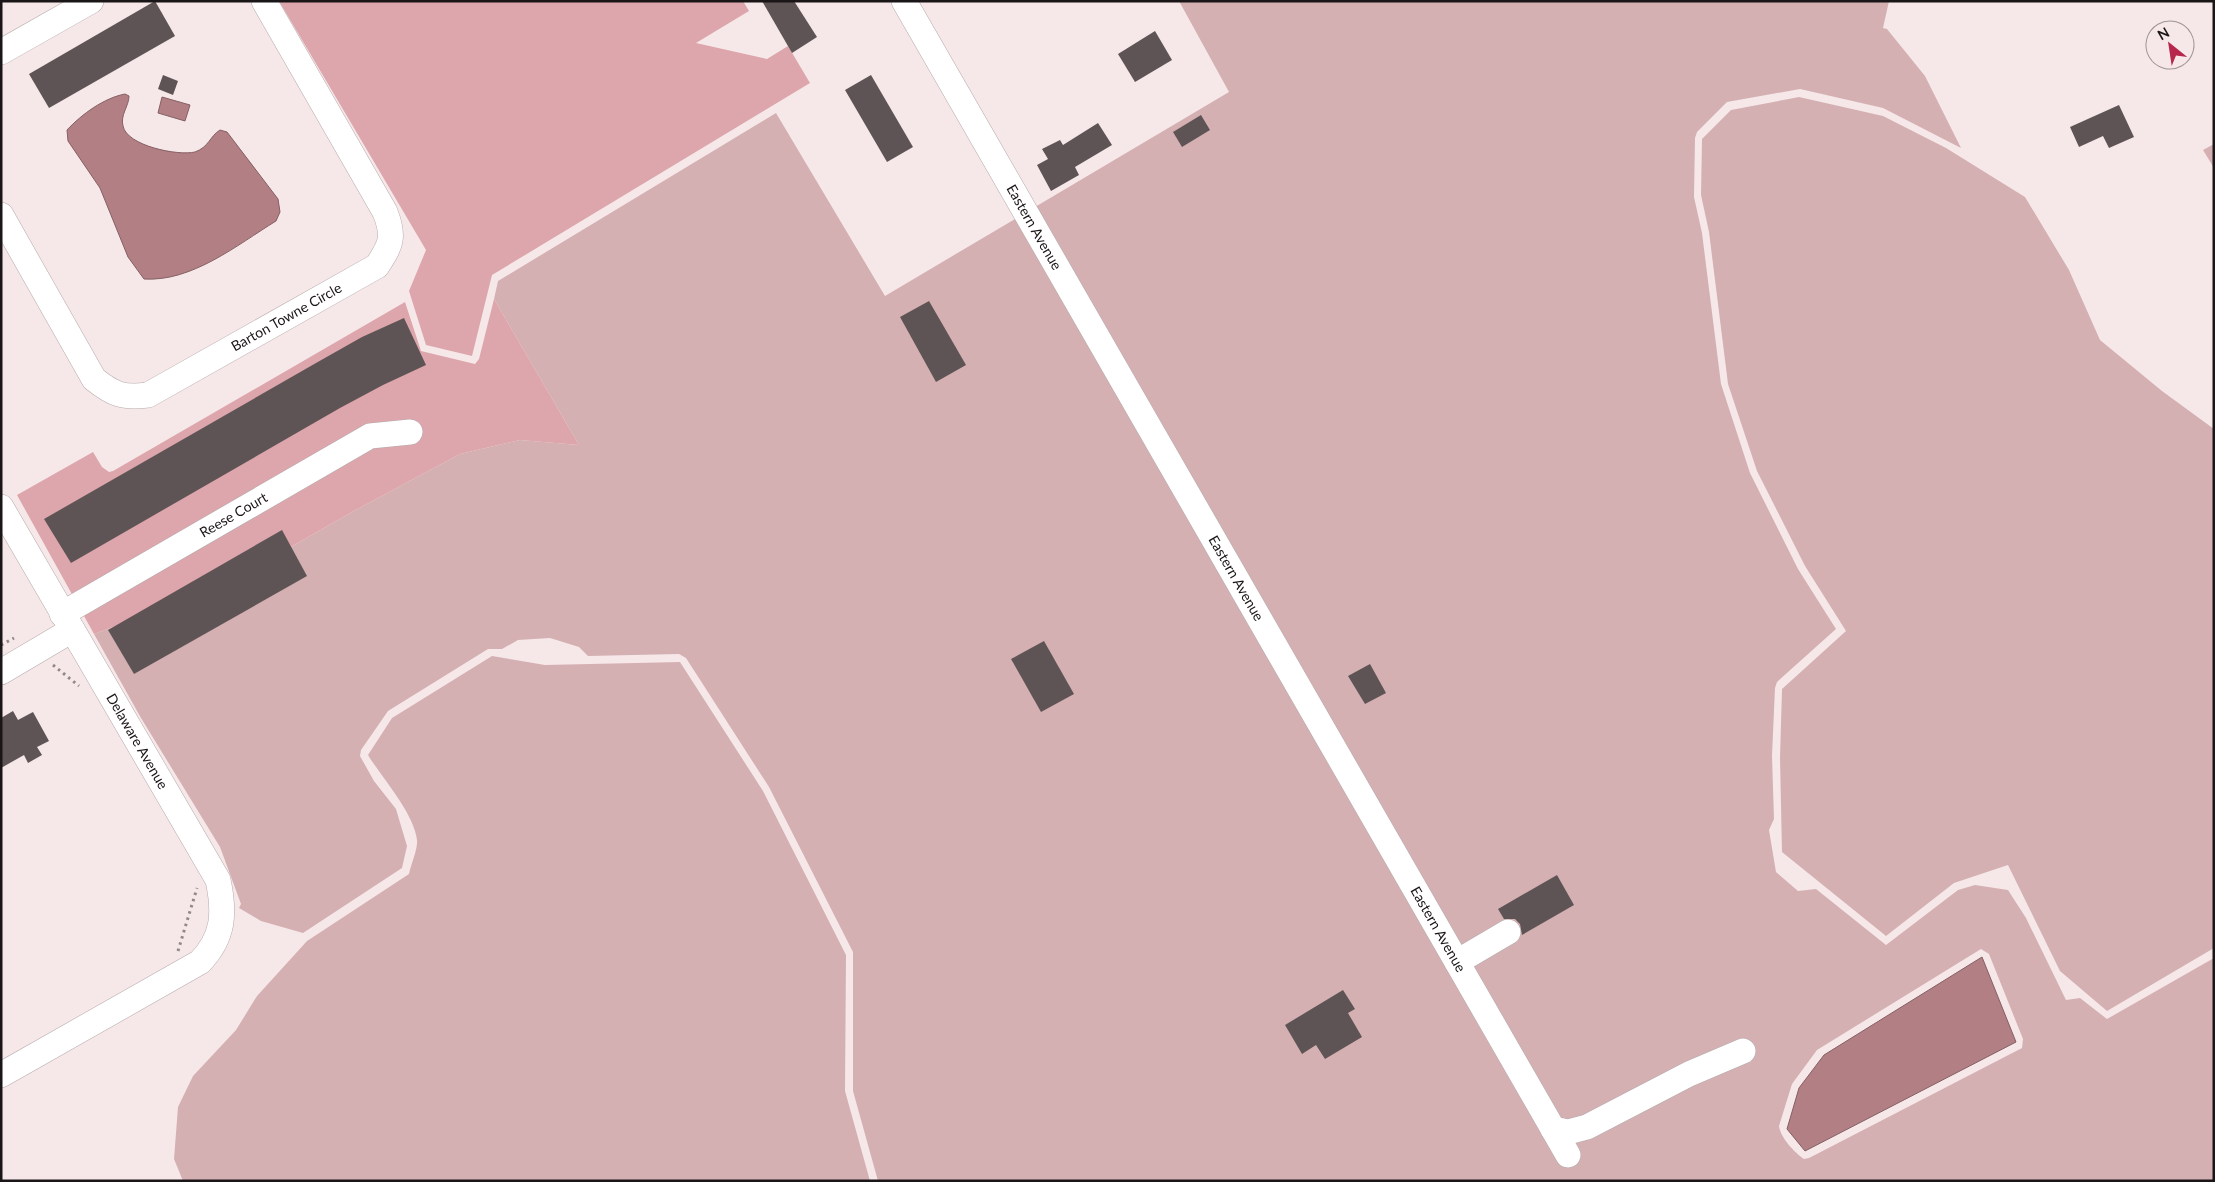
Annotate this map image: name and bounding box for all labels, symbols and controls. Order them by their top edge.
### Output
north arrow [2145,20,2195,70]
text: N [2154,23,2172,43]
street label: Eastern Avenue [1003,181,1066,273]
street label: Barton Towne Circle [228,279,344,354]
street label: Reese Court [196,488,270,541]
street label: Eastern Avenue [1205,532,1268,624]
street label: Delaware Avenue [103,690,172,792]
street label: Eastern Avenue [1407,883,1470,975]

